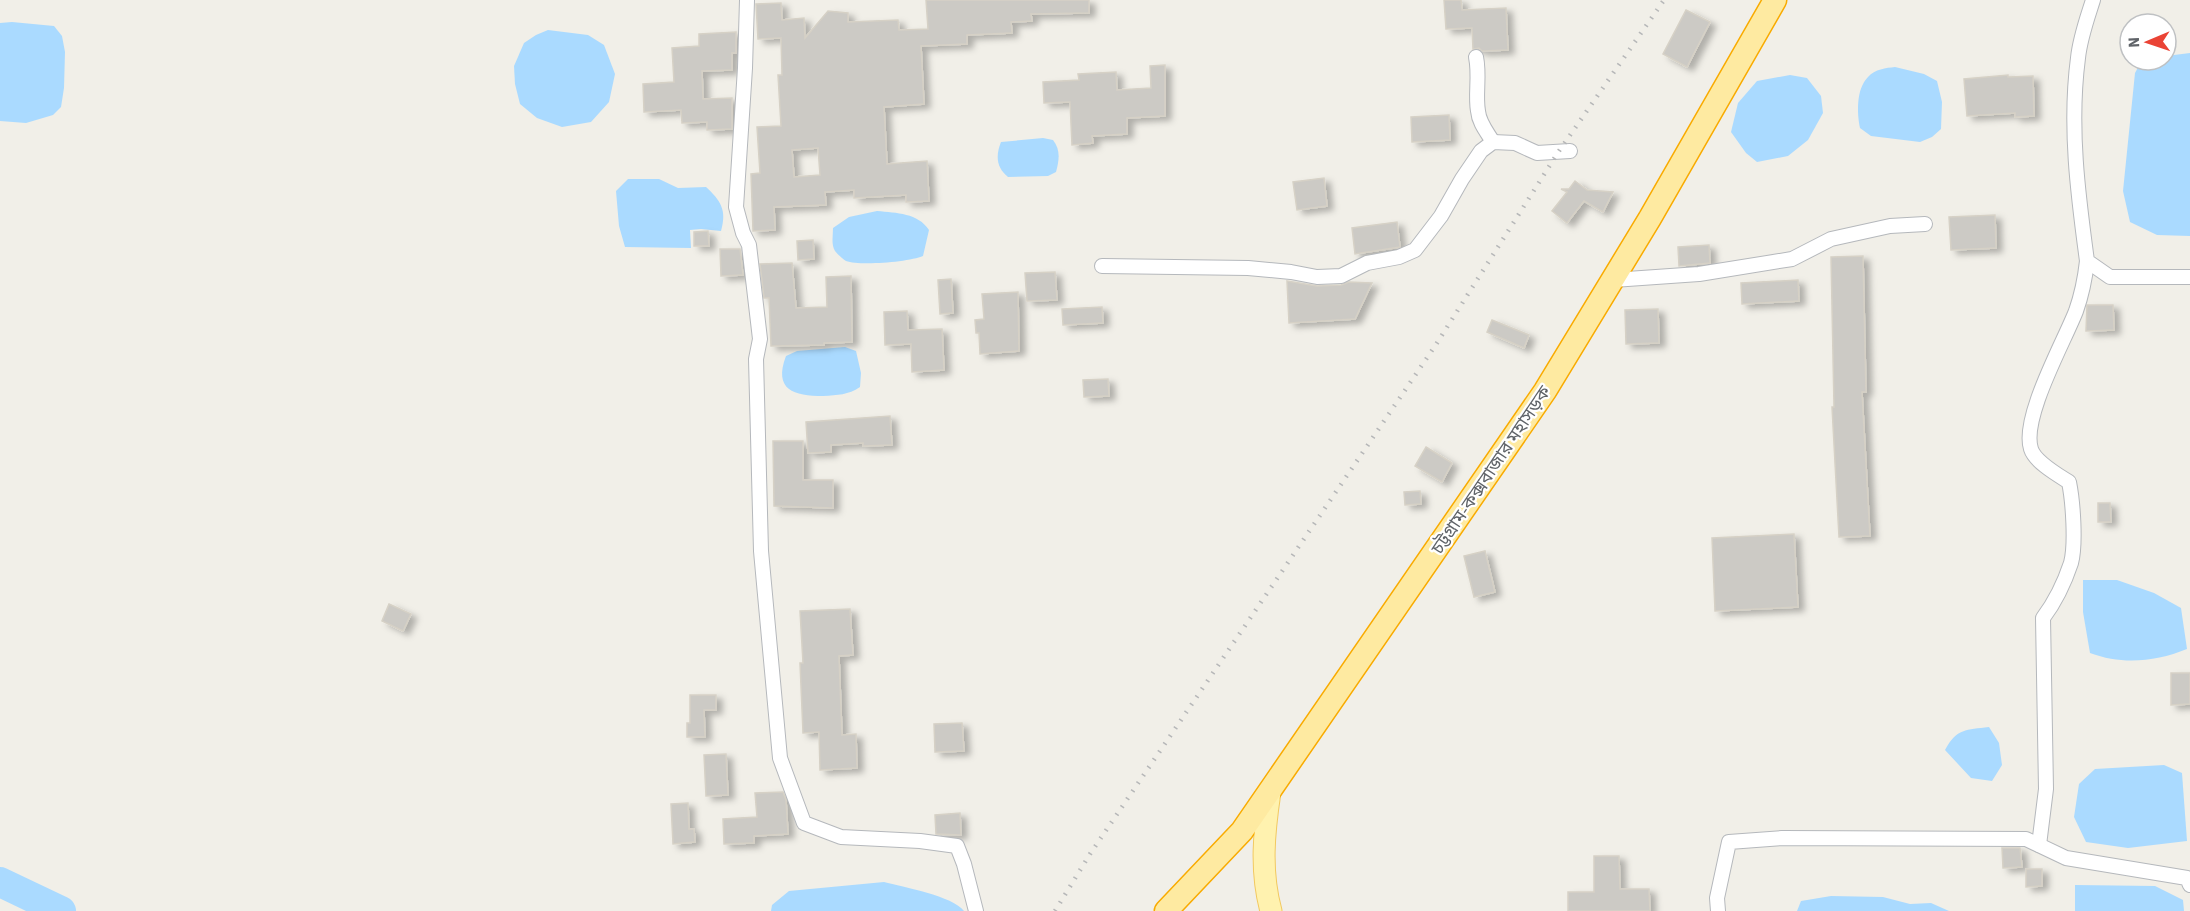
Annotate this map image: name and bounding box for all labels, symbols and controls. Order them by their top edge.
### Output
north arrow [2118,12,2178,72]
text: N [2123,37,2145,48]
street label: চট্টগ্রাম-কক্সবাজার মহাসড়ক [1425,381,1558,560]

